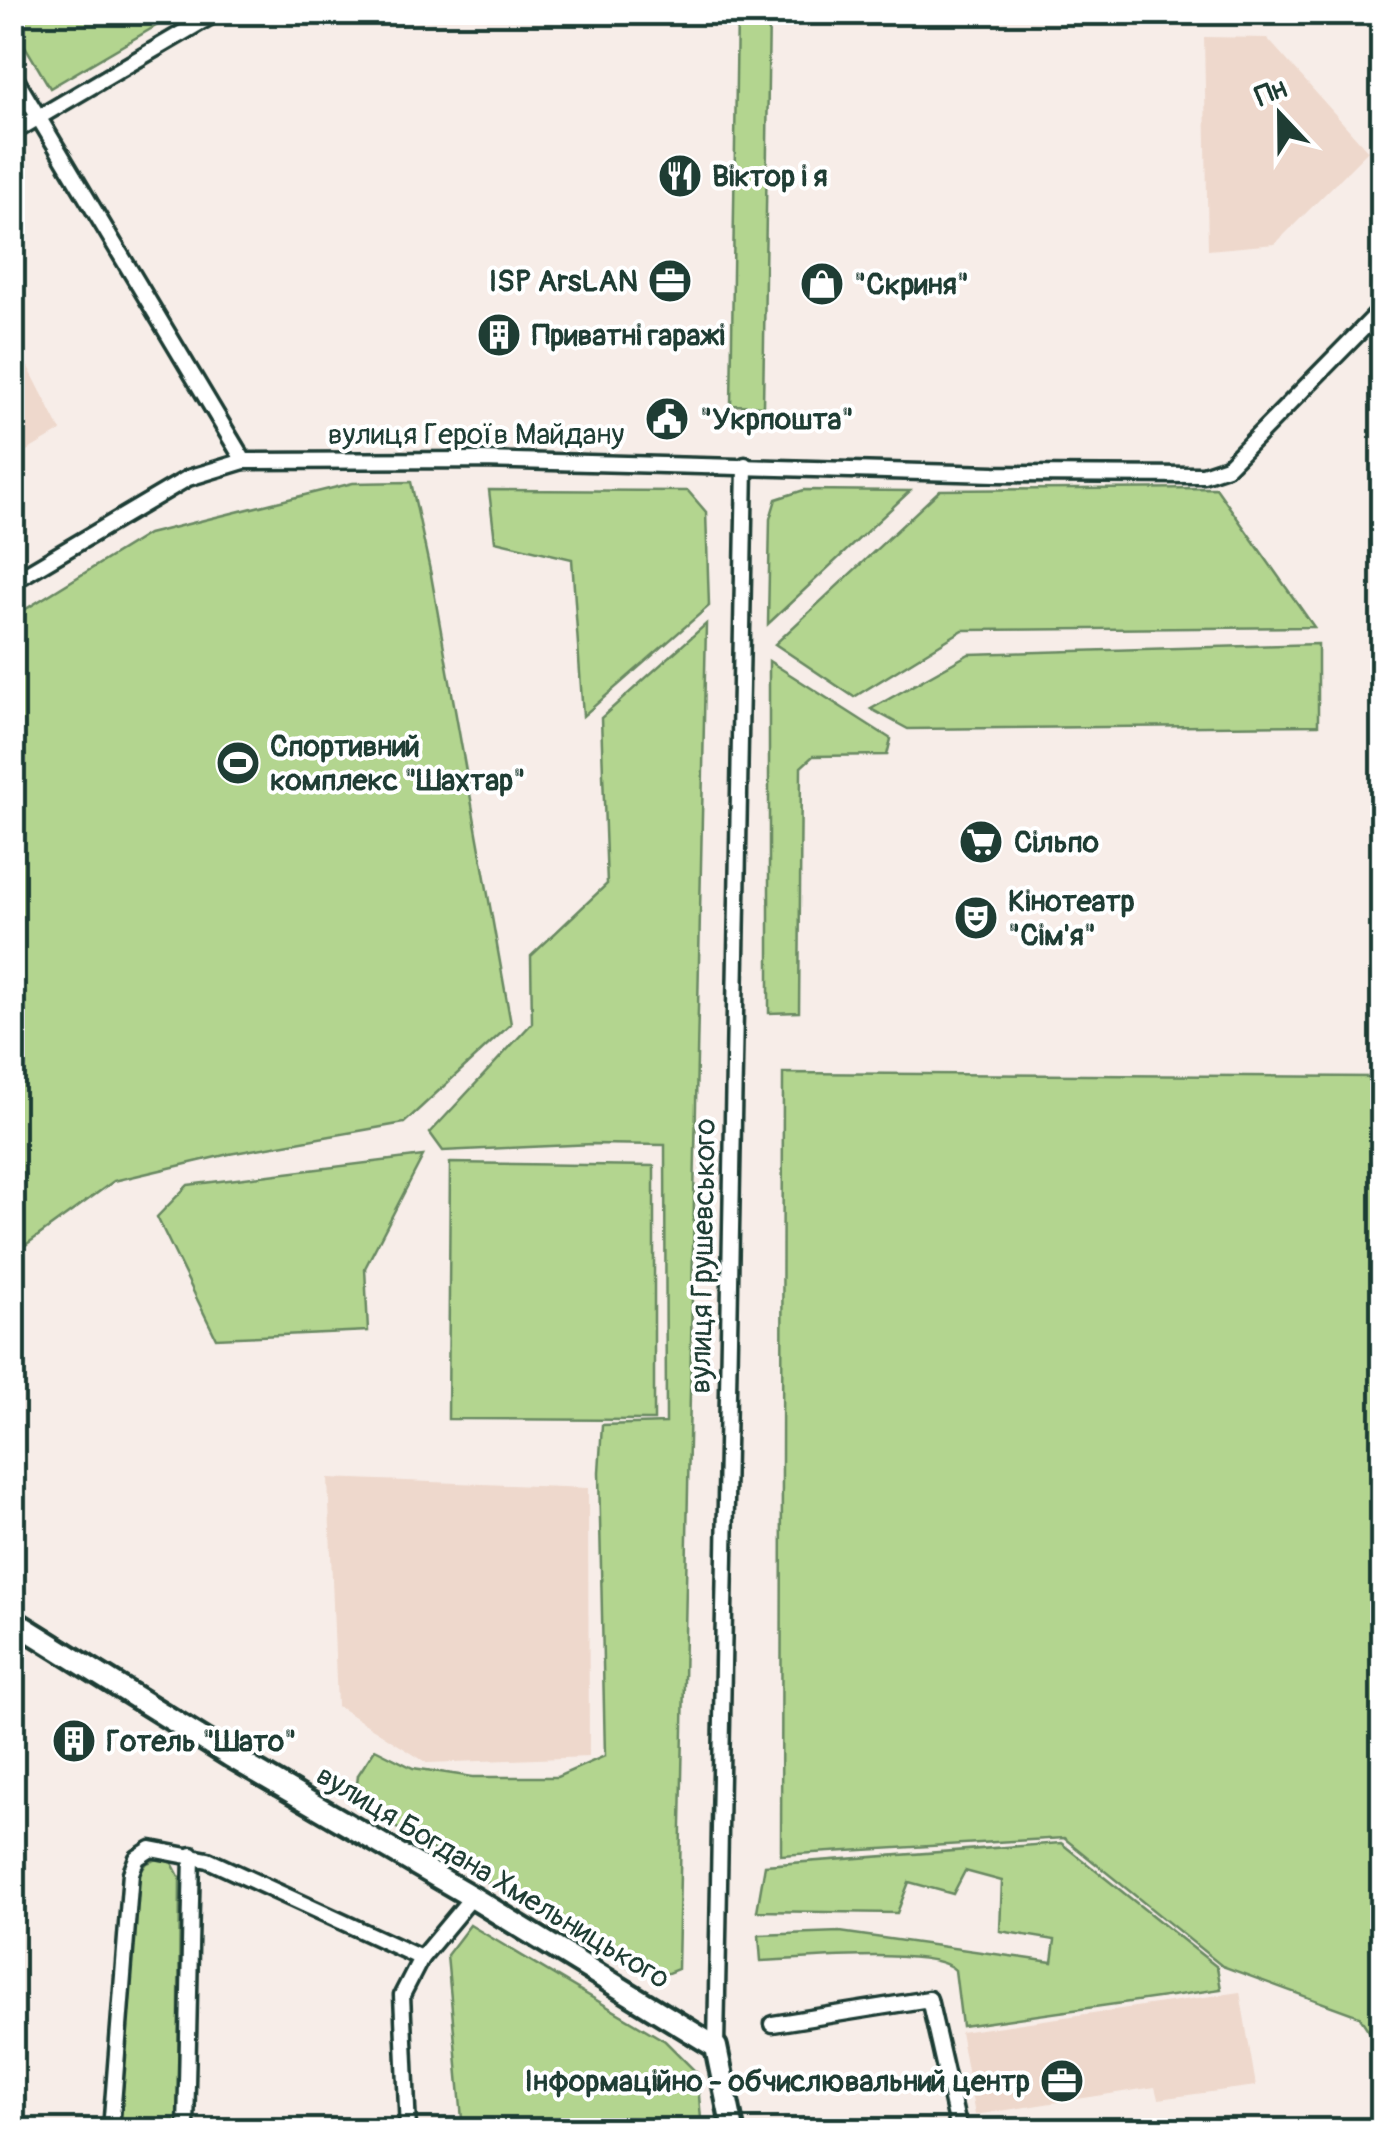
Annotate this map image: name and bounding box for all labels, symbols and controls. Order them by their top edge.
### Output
north arrow [1230,65,1330,165]
text: Пн [1250,71,1292,115]
restaurant icon: Віктор і я [657,153,703,199]
place label: Віктор і я [712,158,828,195]
office icon: ISP ArsLAN [647,258,693,304]
shop icon: "Скриня" [799,261,845,307]
place label: ISP ArsLAN [489,263,638,300]
place label: "Скриня" [854,266,969,303]
building icon: Приватні гаражі [476,312,522,358]
place label: Приватні гаражі [532,317,725,354]
public building icon: "Укрпошта" [644,396,690,442]
place label: "Укрпошта" [700,401,854,438]
street label: вулиця Героїв Майдану [328,416,625,453]
place label: Спортивний комплекс "Шахтар" [270,728,525,799]
sports icon: Спортивний комплекс "Шахтар" [215,740,261,786]
supermarket icon: Сільпо [958,819,1004,865]
place label: Сільпо [1014,824,1099,861]
place label: Кінотеатр "Сім'я" [1008,883,1135,954]
theatre icon: Кінотеатр "Сім'я" [953,895,999,941]
street label: вулиця Грушевського [682,1118,724,1394]
building icon: Готель "Шато" [51,1718,97,1764]
place label: Готель "Шато" [106,1723,296,1760]
street label: вулиця Богдана Хмельницького [310,1757,676,1997]
office icon: Інформаційно - обчислювальний центр [1039,2058,1085,2104]
place label: Інформаційно - обчислювальний центр [524,2063,1030,2100]

